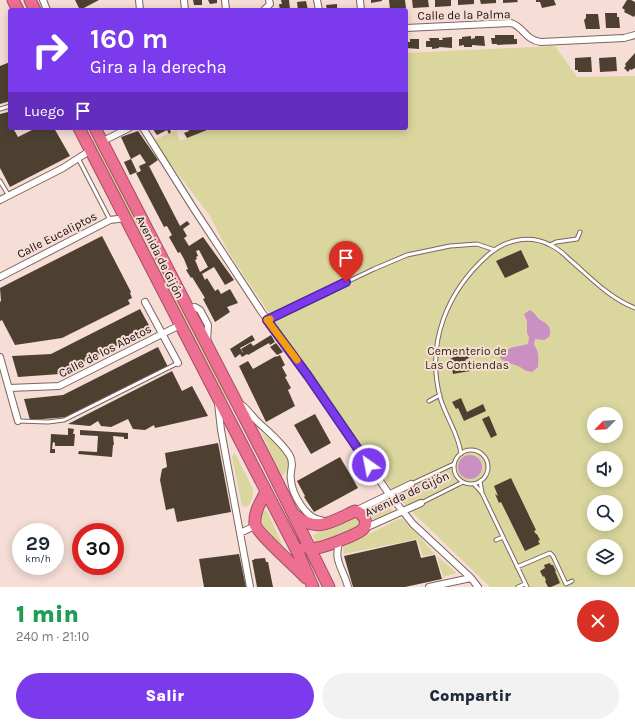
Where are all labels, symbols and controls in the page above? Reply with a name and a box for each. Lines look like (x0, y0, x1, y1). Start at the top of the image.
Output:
street label: Calle de la Palma (417, 7, 511, 23)
text: 160 m (90, 22, 168, 55)
icon: right (24, 24, 76, 76)
text: Gira a la derecha (90, 56, 227, 78)
icon: arrive (72, 100, 94, 122)
text: Luego (24, 102, 64, 120)
street label: Calle Eucaliptos (15, 209, 99, 261)
street label: Avenida de Gijón (133, 213, 187, 301)
pin (329, 241, 363, 282)
icon: arrive (335, 247, 357, 269)
street label: Calle de los Abetos (56, 322, 154, 380)
park label: Cementerio de Las Contiendas (425, 344, 509, 372)
north arrow (587, 407, 623, 443)
map controls (587, 407, 623, 575)
position arrow (348, 444, 390, 486)
button: sound (587, 451, 623, 487)
street label: Avenida de Gijón (363, 468, 451, 520)
button: search (587, 495, 623, 531)
speed limit sign: 30 (72, 523, 124, 575)
text: 29 (26, 532, 50, 555)
button: layers (587, 539, 623, 575)
text: km/h (25, 553, 51, 565)
text: 1 min (16, 600, 79, 628)
button: close (577, 600, 619, 642)
text: 240 m · 21:10 (16, 629, 89, 644)
button: Salir (16, 673, 314, 719)
button: Compartir (322, 673, 619, 719)

